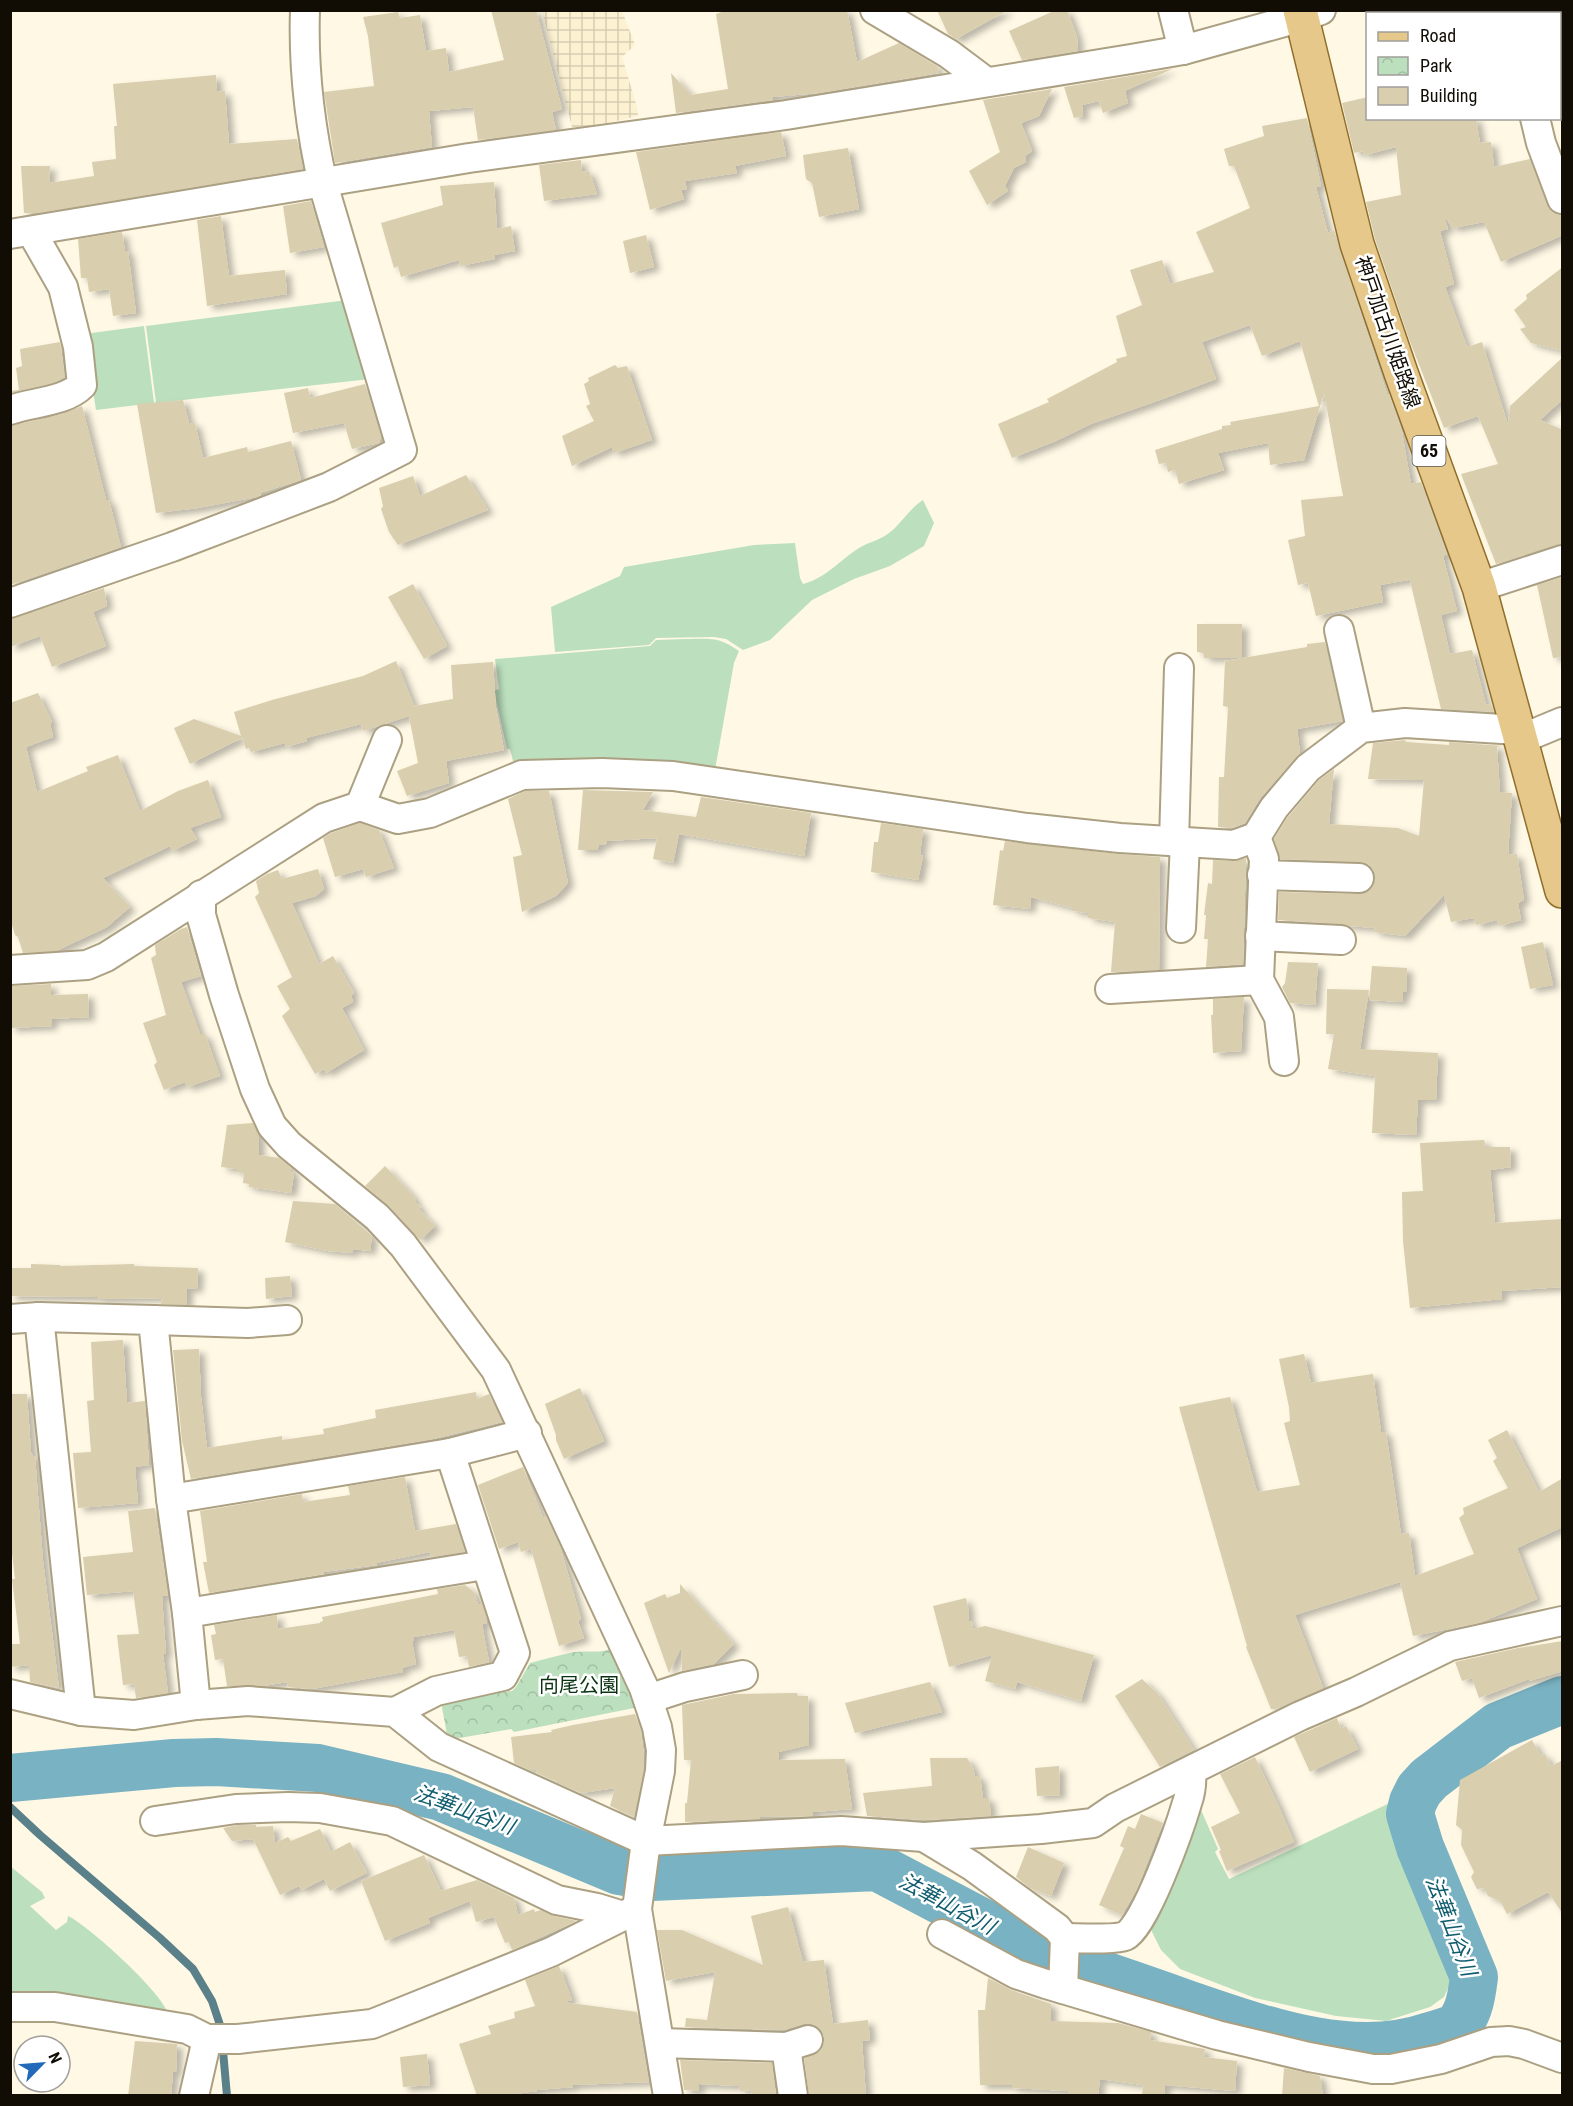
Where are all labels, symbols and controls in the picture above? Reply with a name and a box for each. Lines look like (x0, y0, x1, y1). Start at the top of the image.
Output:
legend (1366, 12, 1561, 120)
text: Road (1420, 25, 1456, 46)
text: Park (1420, 55, 1452, 76)
text: Building (1420, 85, 1477, 106)
street label: 神戸加古川姫路線 (1351, 252, 1425, 412)
road number: 65 (1412, 436, 1446, 466)
park label: 向尾公園 (539, 1673, 619, 1697)
water label: 法華山谷川 (411, 1781, 519, 1840)
water label: 法華山谷川 (895, 1869, 1001, 1940)
water label: 法華山谷川 (1421, 1873, 1482, 1981)
north arrow (12, 2034, 72, 2094)
text: N (44, 2049, 66, 2066)

